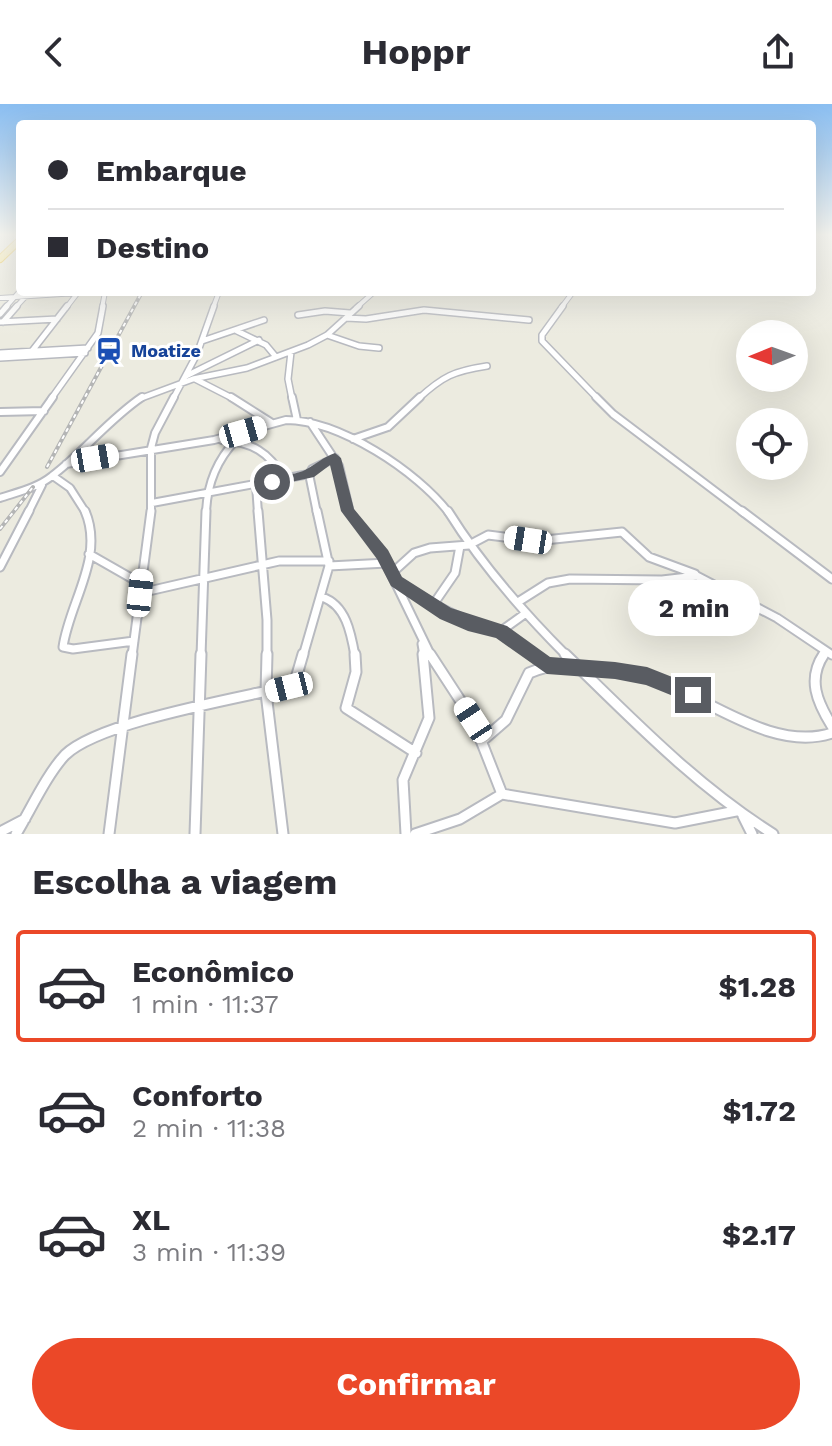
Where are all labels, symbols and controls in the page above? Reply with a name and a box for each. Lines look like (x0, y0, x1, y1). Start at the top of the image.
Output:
icon: back (32, 30, 76, 74)
icon: share (756, 30, 800, 74)
text: Hoppr (362, 31, 470, 73)
text: Embarque (96, 153, 247, 188)
text: Destino (96, 230, 209, 265)
north arrow (736, 320, 808, 392)
map controls (736, 320, 808, 480)
station icon: Moatize (94, 336, 124, 366)
place label: Moatize (131, 340, 201, 361)
button: locate (736, 408, 808, 480)
car (217, 414, 269, 450)
car (69, 442, 121, 474)
route start (254, 464, 290, 500)
car (502, 524, 554, 556)
car (126, 568, 154, 618)
callout: 2 min (627, 579, 759, 635)
text: 2 min (658, 593, 730, 623)
car (263, 670, 315, 704)
route end (675, 677, 711, 713)
car (450, 693, 496, 747)
text: Escolha a viagem (32, 861, 337, 903)
icon: car (36, 950, 108, 1022)
text: Econômico (132, 954, 294, 989)
text: $1.28 (718, 969, 796, 1004)
text: 1 min · 11:37 (132, 989, 279, 1019)
icon: car (36, 1074, 108, 1146)
text: Conforto (132, 1078, 263, 1113)
text: $1.72 (722, 1093, 796, 1128)
text: 2 min · 11:38 (132, 1113, 286, 1143)
icon: car (36, 1198, 108, 1270)
text: XL (132, 1202, 170, 1237)
text: $2.17 (722, 1217, 796, 1252)
text: 3 min · 11:39 (132, 1237, 286, 1267)
button: Confirmar (32, 1338, 800, 1430)

